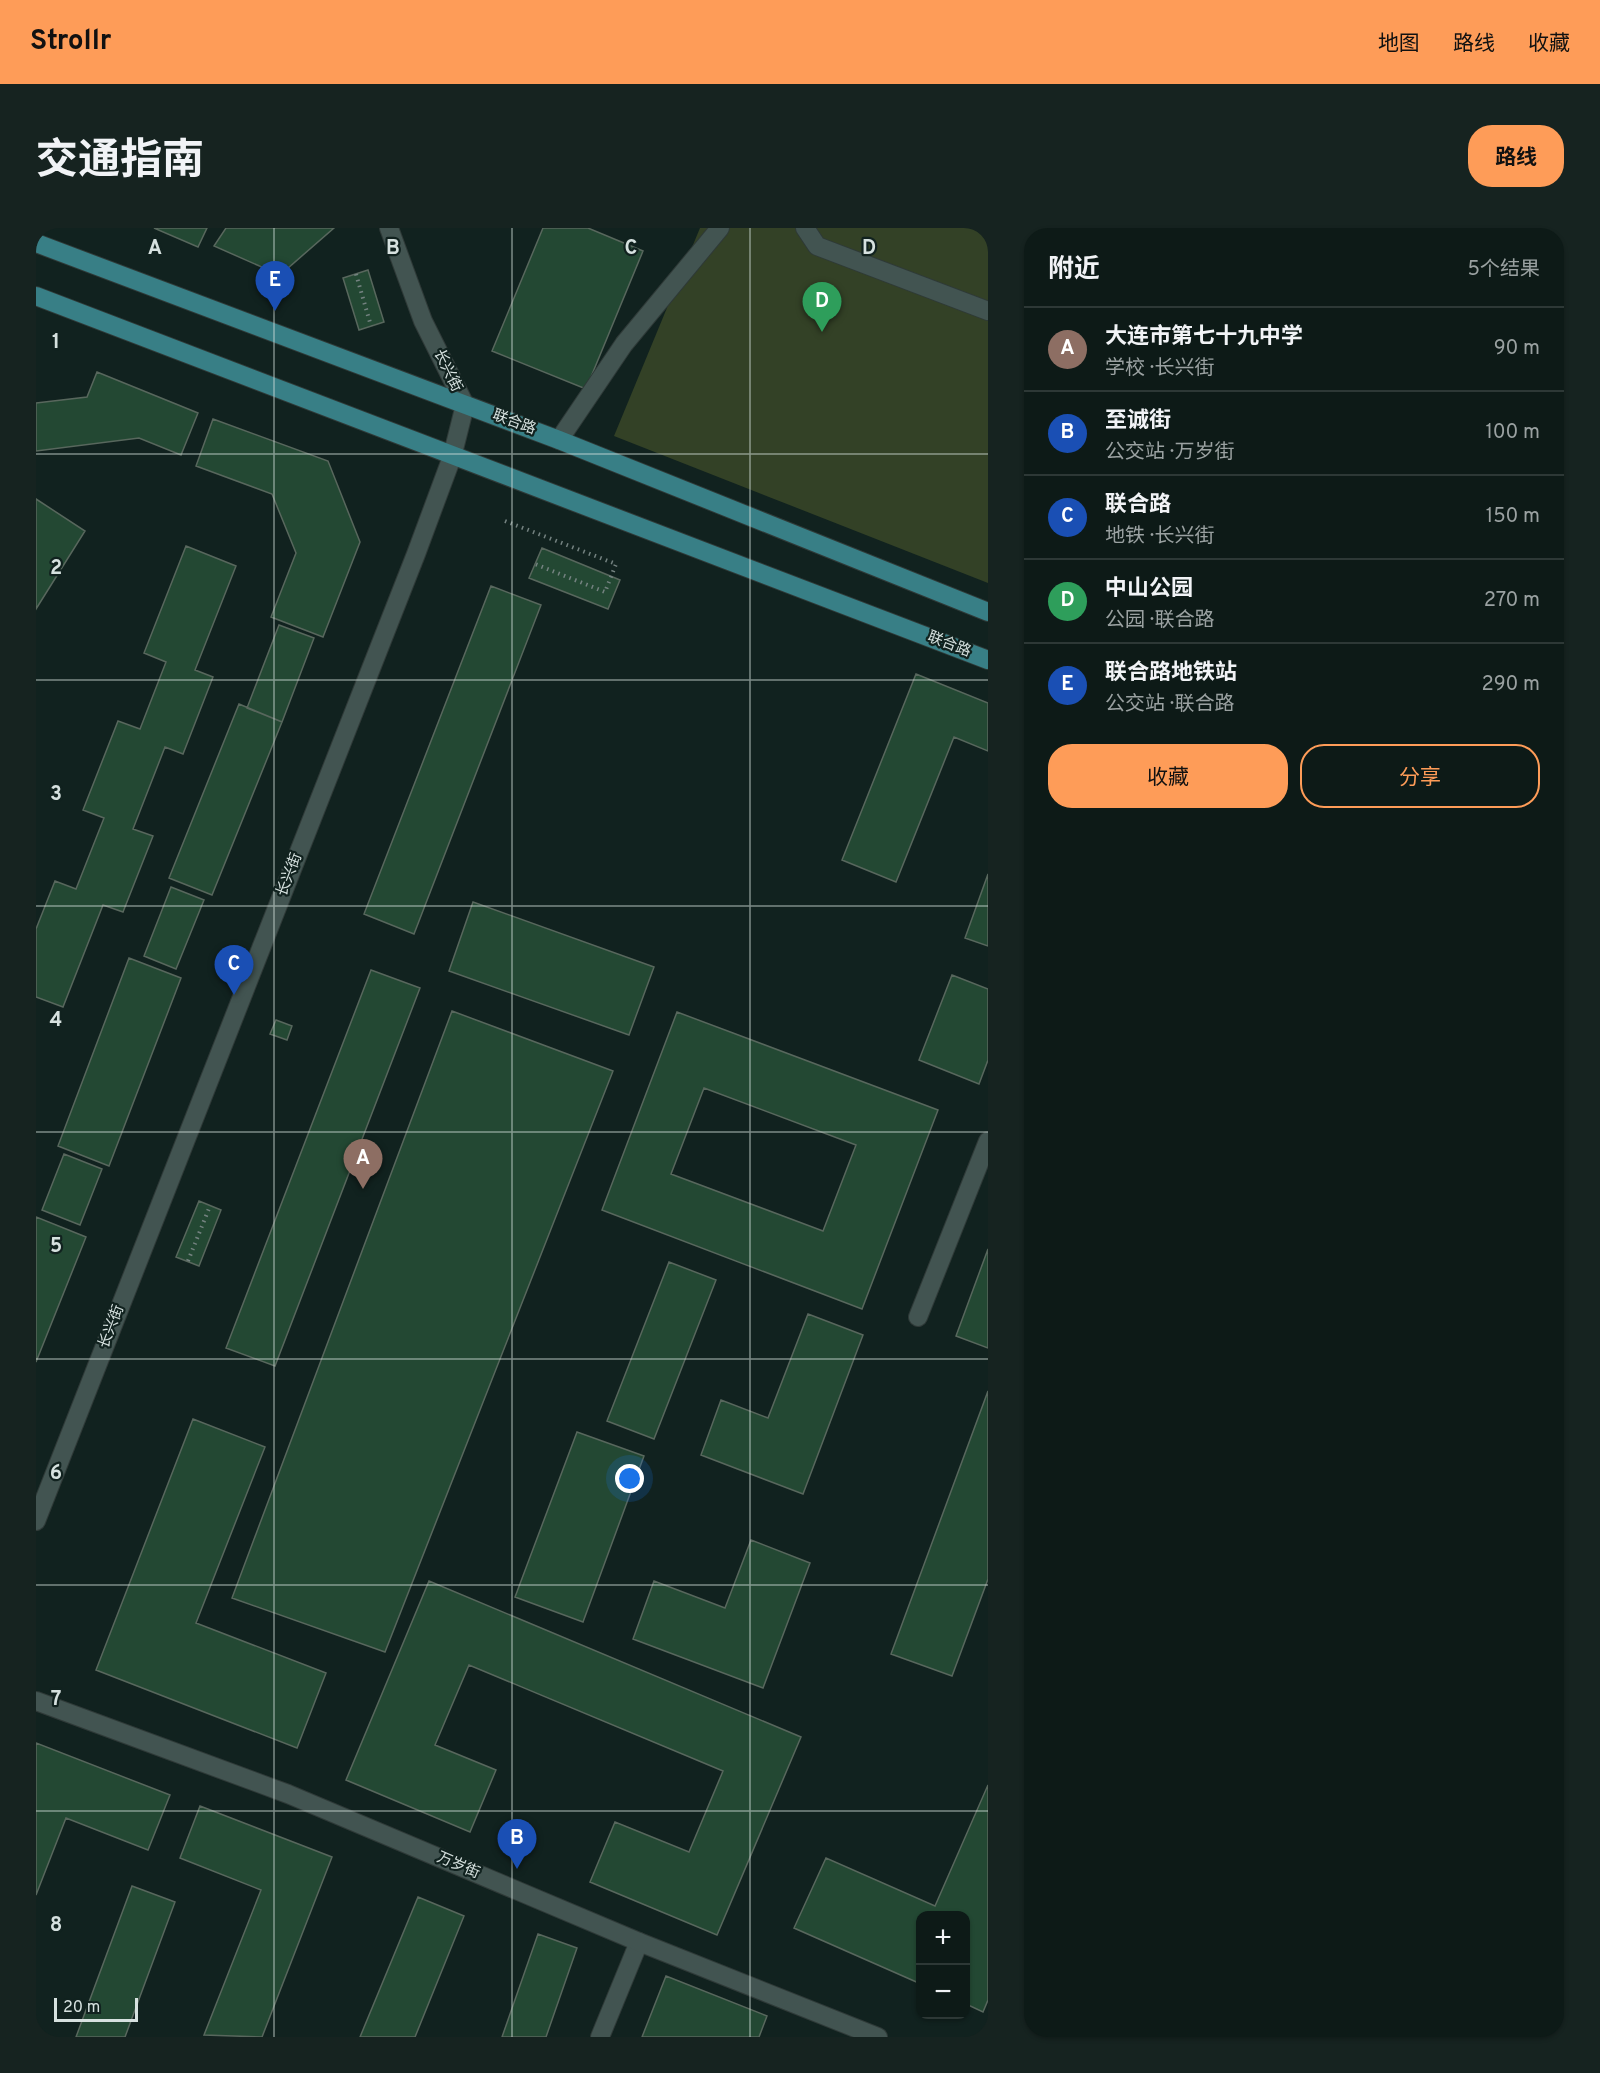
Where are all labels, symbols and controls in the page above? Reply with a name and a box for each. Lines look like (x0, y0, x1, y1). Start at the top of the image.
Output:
text: Strollr (30, 24, 112, 60)
text: 地图 (1378, 31, 1420, 58)
text: 路线 (1453, 31, 1495, 58)
text: 收藏 (1528, 31, 1570, 58)
button: 路线 (1468, 125, 1564, 187)
text: 交通指南 (36, 136, 204, 189)
text: A (148, 236, 162, 262)
text: B (386, 236, 400, 262)
text: C (625, 236, 637, 262)
text: D (862, 236, 876, 262)
text: 附近 (1048, 254, 1100, 287)
text: 5个结果 (1468, 257, 1540, 283)
pin: E (256, 262, 294, 311)
pin: D (802, 282, 842, 332)
text: 大连市第七十九中学 (1105, 324, 1303, 351)
text: 1 (52, 330, 60, 356)
text: A (1060, 336, 1075, 362)
text: 90 m (1494, 336, 1540, 362)
street label: 长兴街 (429, 347, 465, 395)
text: 学校 · 长兴街 (1105, 356, 1214, 382)
street label: 联合路 (490, 406, 538, 440)
text: 至诚街 (1105, 408, 1171, 435)
text: B (1061, 420, 1074, 446)
text: 100 m (1485, 420, 1540, 446)
text: 公交站 · 万岁街 (1105, 440, 1234, 466)
text: 联合路 (1105, 492, 1171, 519)
text: C (1061, 504, 1074, 530)
text: 150 m (1486, 504, 1540, 530)
text: 地铁 · 长兴街 (1105, 524, 1214, 550)
text: 2 (50, 556, 62, 582)
text: 中山公园 (1105, 576, 1193, 603)
text: D (1060, 588, 1075, 614)
text: 270 m (1484, 588, 1540, 614)
text: 公园 · 联合路 (1105, 608, 1214, 634)
street label: 联合路 (925, 628, 973, 662)
text: 联合路地铁站 (1105, 660, 1237, 687)
text: E (1061, 672, 1074, 698)
text: 290 m (1482, 672, 1540, 698)
text: 公交站 · 联合路 (1105, 692, 1234, 718)
button: 收藏 (1048, 744, 1288, 808)
button: 分享 (1300, 744, 1540, 808)
text: 3 (50, 782, 62, 808)
street label: 长兴街 (273, 851, 307, 899)
pin: C (214, 946, 254, 995)
text: 4 (50, 1008, 62, 1034)
pin: A (344, 1140, 382, 1189)
text: 5 (50, 1234, 62, 1260)
street label: 长兴街 (95, 1303, 129, 1351)
text: 6 (50, 1461, 62, 1487)
your location (615, 1464, 644, 1493)
text: 7 (51, 1687, 61, 1713)
pin: B (498, 1820, 536, 1869)
street label: 万岁街 (434, 1848, 482, 1884)
map controls (916, 1911, 970, 2019)
button: + (916, 1911, 970, 1965)
text: 8 (50, 1913, 62, 1939)
button: − (916, 1965, 970, 2019)
scale bar (54, 1995, 138, 2022)
text: 20 m (63, 1998, 100, 2018)

